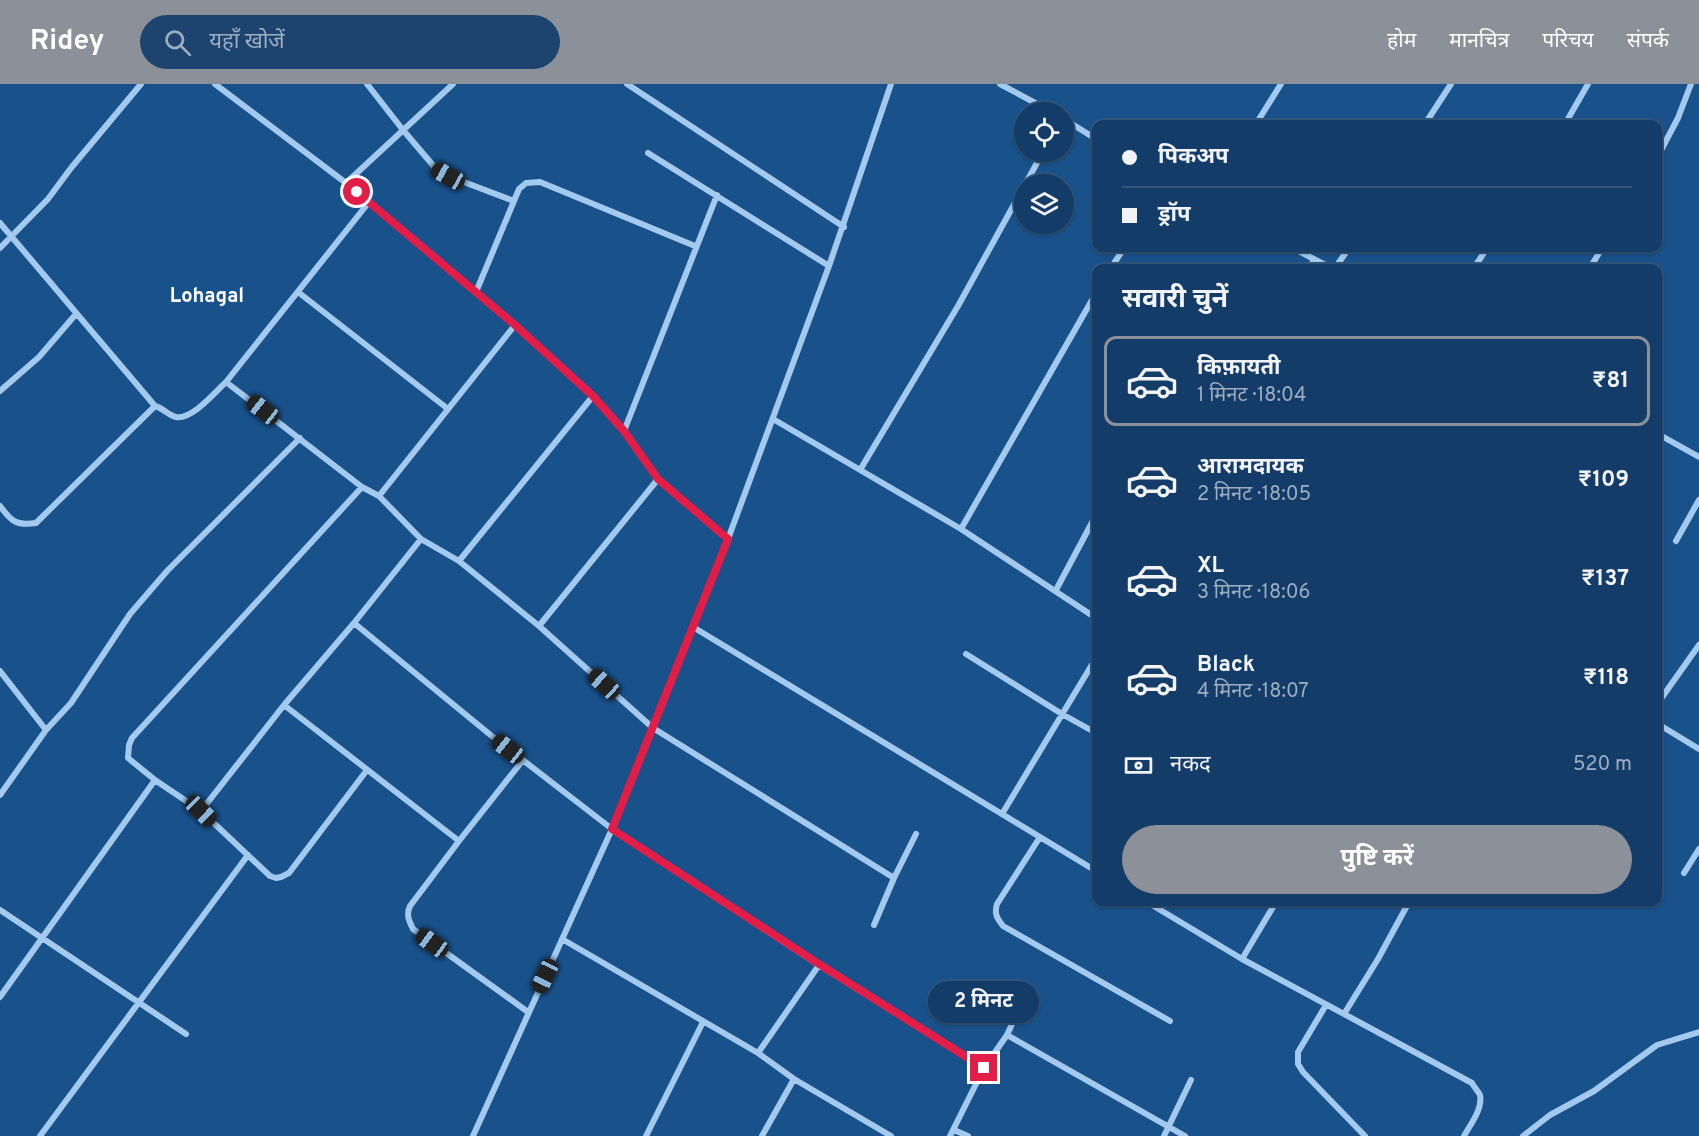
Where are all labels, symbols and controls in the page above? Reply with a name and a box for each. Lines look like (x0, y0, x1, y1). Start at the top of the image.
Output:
search box (140, 15, 560, 69)
text: Ridey (30, 24, 104, 60)
icon: search (161, 26, 194, 59)
text: होम (1387, 28, 1416, 55)
text: मानचित्र (1449, 28, 1509, 55)
text: परिचय (1542, 28, 1594, 55)
text: संपर्क (1627, 28, 1669, 55)
text: यहाँ खोजें (209, 29, 285, 56)
map controls (1014, 102, 1074, 234)
button: locate (1014, 102, 1074, 162)
text: पिकअप (1158, 144, 1229, 171)
car (428, 159, 468, 193)
button: layers (1014, 174, 1074, 234)
route start (343, 178, 370, 205)
text: ड्रॉप (1158, 202, 1191, 229)
text: सवारी चुनें (1122, 283, 1228, 317)
district label: Lohagal (170, 284, 244, 310)
icon: car (1125, 354, 1179, 408)
text: किफ़ायती (1197, 355, 1281, 382)
text: ₹81 (1592, 368, 1629, 395)
text: 1 मिनट · 18:04 (1197, 383, 1306, 409)
car (243, 392, 283, 428)
icon: car (1125, 453, 1179, 507)
text: आरामदायक (1197, 454, 1304, 481)
text: ₹109 (1578, 467, 1629, 494)
text: 2 मिनट · 18:05 (1197, 482, 1311, 508)
icon: car (1125, 552, 1179, 606)
text: XL (1197, 553, 1224, 580)
text: ₹137 (1581, 566, 1629, 593)
text: 3 मिनट · 18:06 (1197, 580, 1310, 606)
icon: car (1125, 651, 1179, 705)
text: Black (1197, 652, 1255, 679)
car (585, 665, 623, 703)
text: ₹118 (1583, 665, 1629, 692)
text: 4 मिनट · 18:07 (1197, 679, 1309, 705)
car (488, 731, 528, 767)
icon: cash (1122, 749, 1155, 782)
text: नकद (1170, 752, 1211, 779)
text: 520 m (1573, 752, 1632, 778)
car (182, 792, 220, 830)
button: पुष्टि करें (1122, 825, 1632, 894)
car (412, 925, 452, 961)
car (529, 956, 561, 996)
callout: 2 मिनट (928, 981, 1040, 1023)
text: 2 मिनट (954, 989, 1013, 1015)
route end (970, 1054, 997, 1081)

